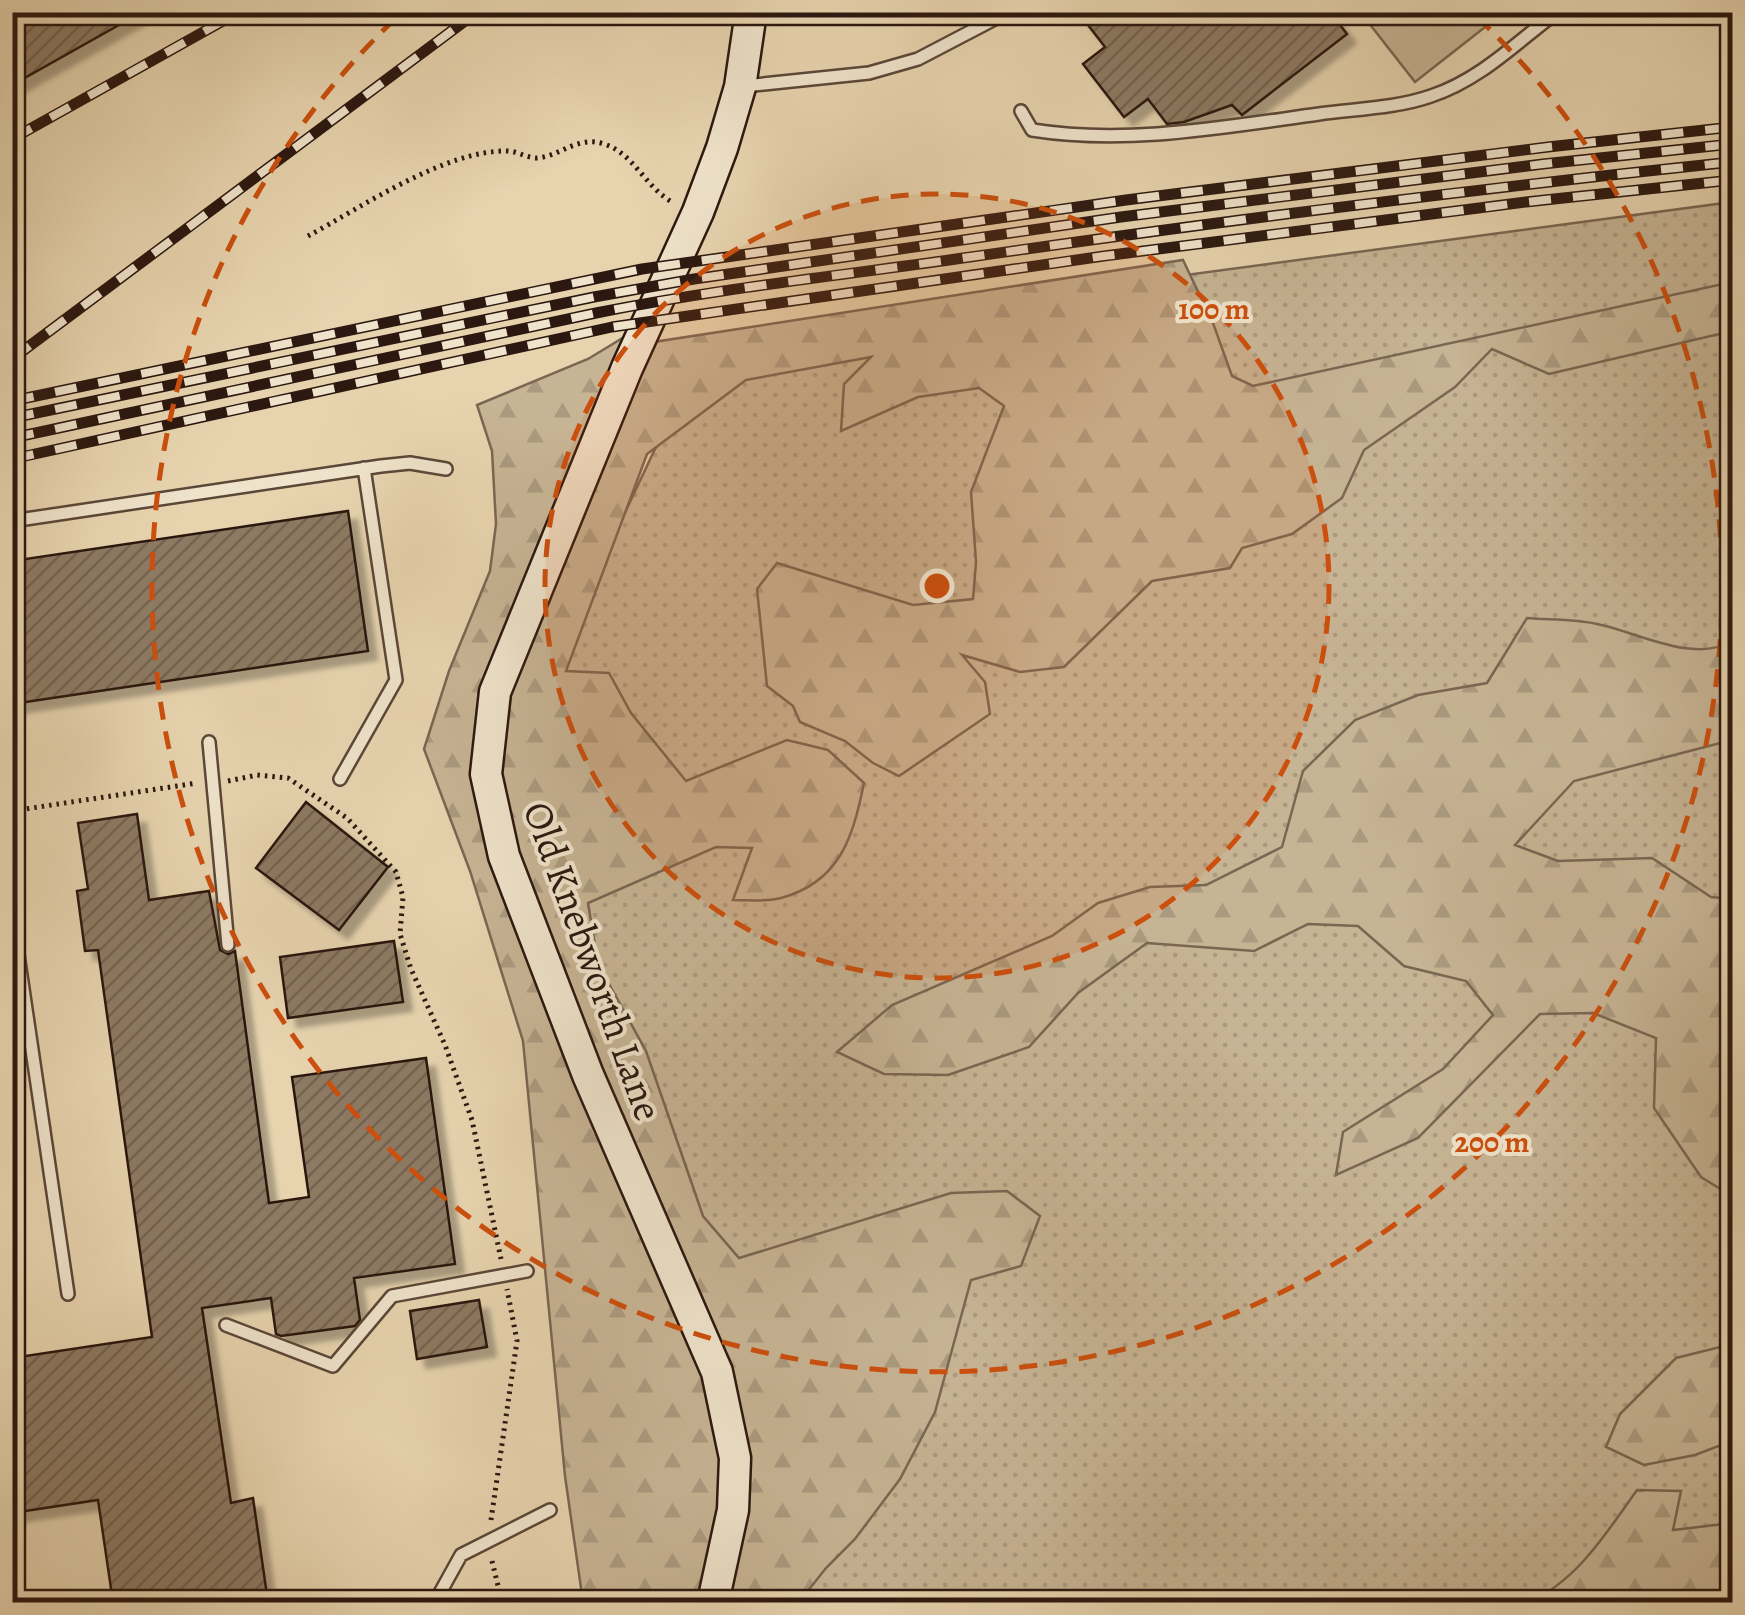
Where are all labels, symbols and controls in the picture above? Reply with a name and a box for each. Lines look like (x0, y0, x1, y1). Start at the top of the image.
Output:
text: 100 m (1178, 289, 1250, 329)
centre of rings (919, 568, 955, 604)
street label: Old Knebworth Lane (510, 794, 676, 1128)
text: 200 m (1454, 1122, 1530, 1162)

